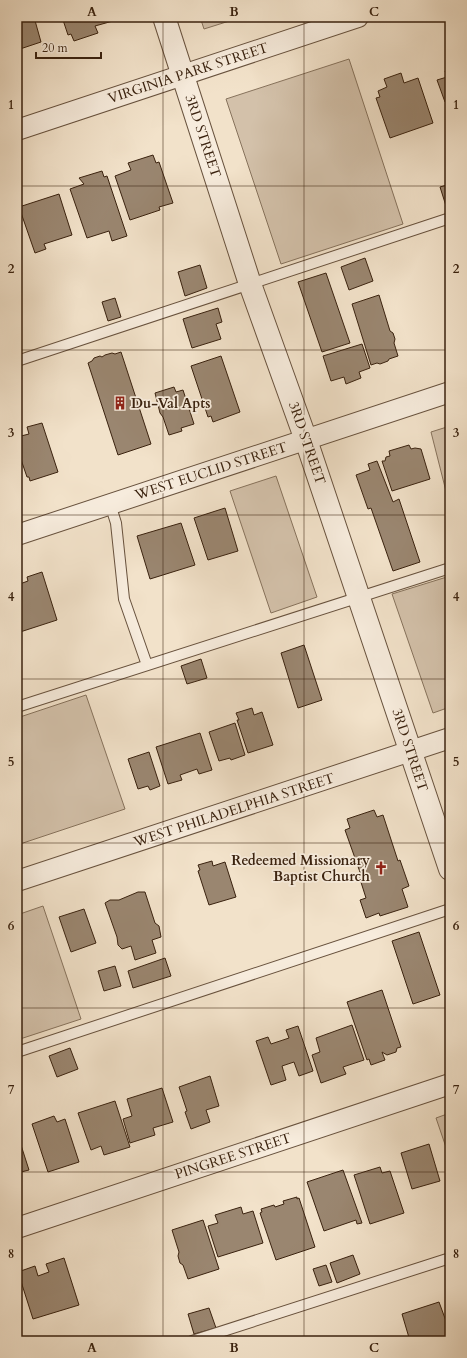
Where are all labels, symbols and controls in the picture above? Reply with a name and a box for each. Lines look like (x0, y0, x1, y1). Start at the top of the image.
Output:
text: A (87, 3, 97, 21)
text: B (229, 3, 239, 21)
text: C (369, 3, 379, 21)
scale bar (36, 34, 101, 60)
street label: VIRGINIA PARK STREET (105, 38, 271, 108)
text: 20 m (42, 40, 69, 56)
street label: 3RD STREET (181, 92, 225, 180)
text: 1 (8, 96, 14, 114)
text: 1 (453, 96, 459, 114)
text: 2 (8, 260, 15, 278)
text: 2 (453, 260, 460, 278)
place label: Du-Val Apts (131, 394, 210, 413)
building icon: Du-Val Apts (112, 395, 128, 411)
street label: 3RD STREET (284, 399, 330, 487)
text: 3 (8, 424, 15, 442)
text: 3 (453, 424, 460, 442)
street label: WEST EUCLID STREET (132, 437, 289, 505)
text: 4 (8, 588, 15, 606)
text: 4 (453, 588, 460, 606)
street label: 3RD STREET (388, 706, 432, 794)
text: 5 (8, 753, 14, 771)
text: 5 (453, 753, 459, 771)
street label: WEST PHILADELPHIA STREET (130, 769, 337, 852)
place label: Redeemed Missionary Baptist Church (231, 851, 370, 886)
church icon: Redeemed Missionary Baptist Church (373, 860, 389, 876)
text: 6 (8, 917, 15, 935)
text: 6 (453, 917, 460, 935)
text: 7 (8, 1081, 15, 1099)
text: 7 (453, 1081, 460, 1099)
street label: PINGREE STREET (172, 1128, 294, 1184)
text: 8 (8, 1245, 14, 1263)
text: 8 (453, 1245, 459, 1263)
text: A (87, 1339, 97, 1357)
text: B (229, 1339, 239, 1357)
text: C (369, 1339, 379, 1357)

